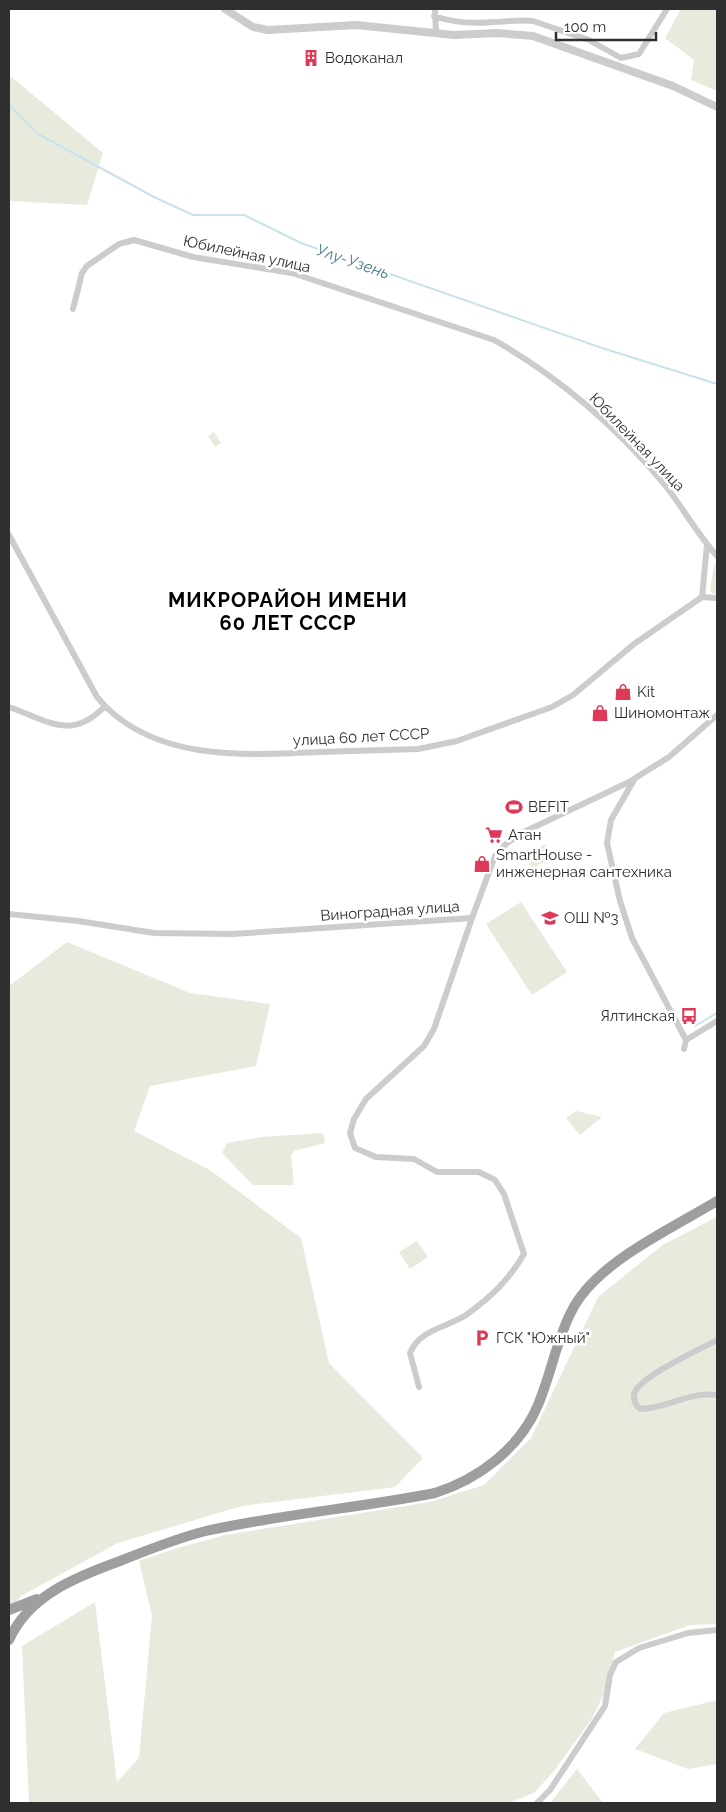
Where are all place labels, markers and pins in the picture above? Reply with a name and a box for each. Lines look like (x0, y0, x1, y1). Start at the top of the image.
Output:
building icon: Водоканал (301, 48, 321, 68)
place label: Водоканал (325, 49, 403, 67)
shop icon: Kit (613, 682, 633, 702)
place label: Kit (637, 683, 655, 701)
shop icon: Шиномонтаж (590, 703, 610, 723)
place label: Шиномонтаж (614, 704, 710, 722)
sports icon: BEFIT (504, 797, 524, 817)
place label: BEFIT (528, 798, 569, 816)
supermarket icon: Атан (484, 825, 504, 845)
place label: Атан (508, 826, 542, 844)
place label: SmartHouse - инженерная сантехника (496, 846, 672, 881)
shop icon: SmartHouse - инженерная сантехника (472, 854, 492, 874)
school or university icon: ОШ №3 (540, 908, 560, 928)
place label: ОШ №3 (564, 909, 618, 927)
bus stop icon: Ялтинская (679, 1006, 699, 1026)
place label: Ялтинская (600, 1007, 675, 1025)
parking icon: ГСК "Южный" (472, 1328, 492, 1348)
place label: ГСК "Южный" (496, 1329, 590, 1347)

